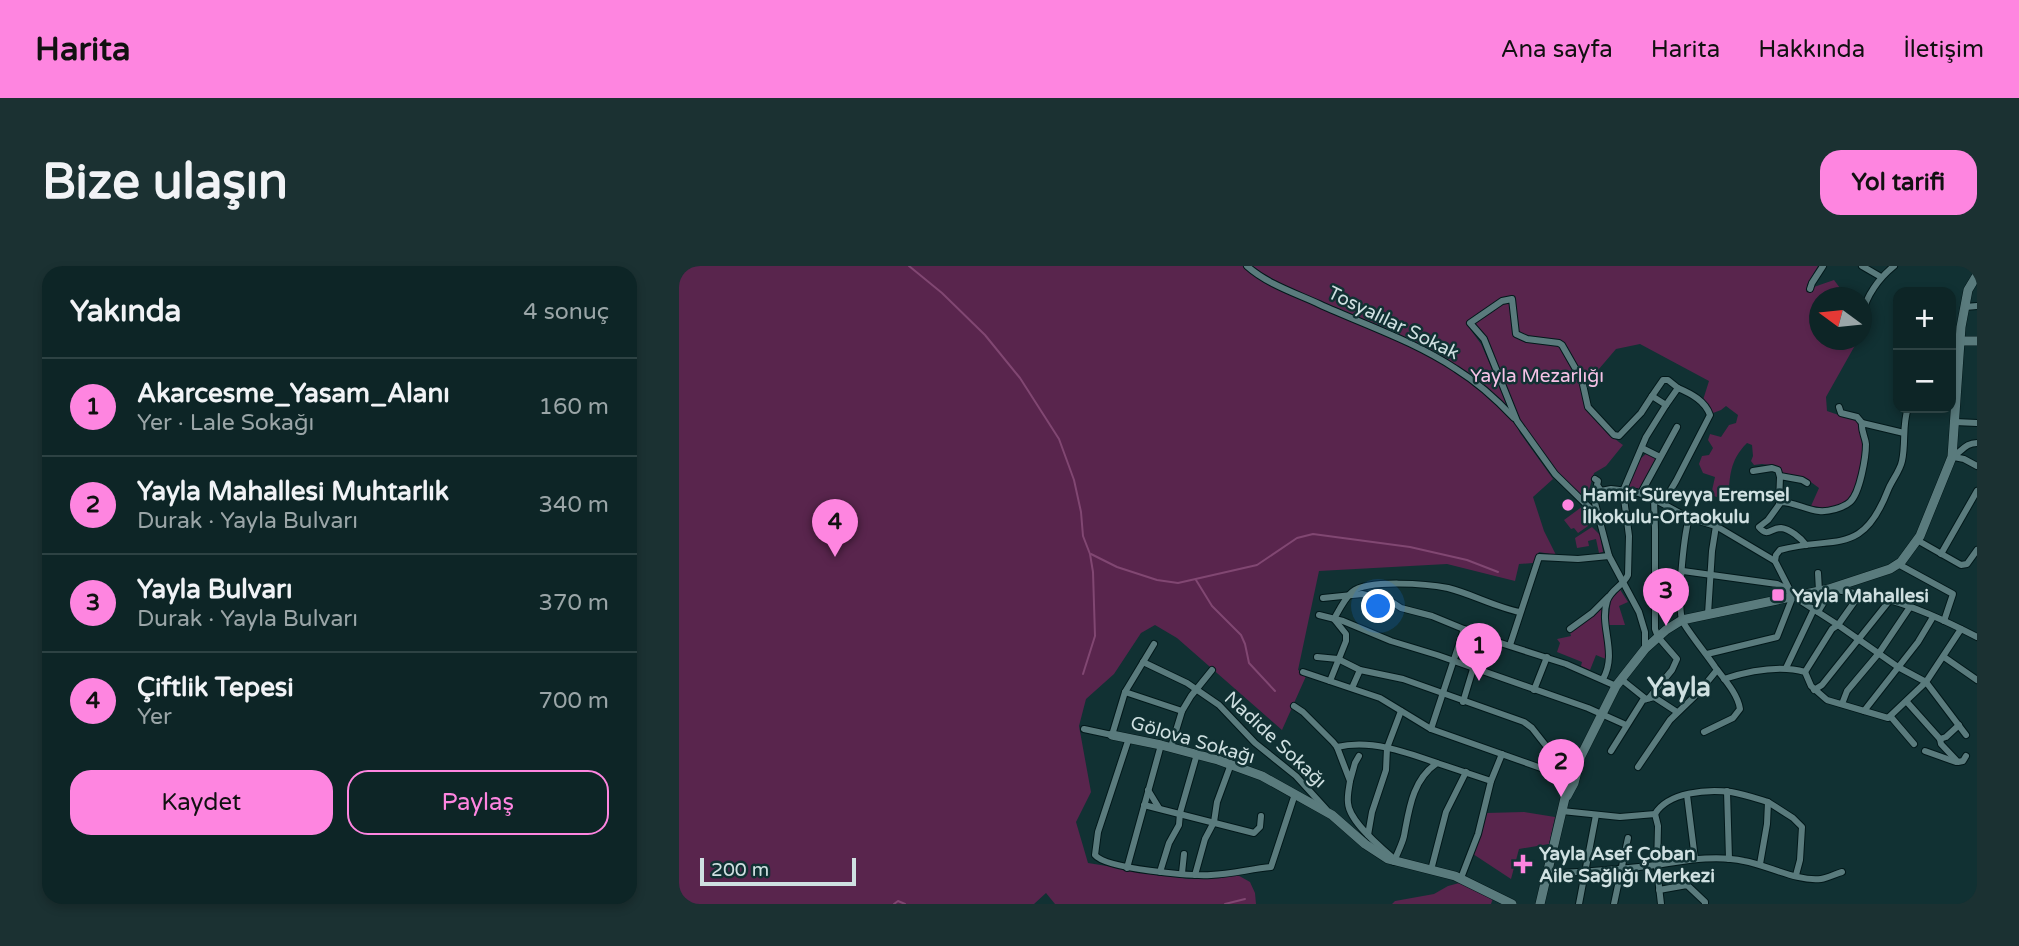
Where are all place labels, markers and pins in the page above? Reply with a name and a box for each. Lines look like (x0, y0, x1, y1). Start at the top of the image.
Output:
place label: Hamit Süreyya Eremsel İlkokulu-Ortaokulu (1582, 484, 1790, 528)
marker: Hamit Süreyya Eremsel İlkokulu-Ortaokulu (1560, 497, 1576, 513)
pin: 4 (812, 499, 858, 557)
pin: 3 (1643, 568, 1689, 626)
place label: Yayla Mahallesi (1792, 585, 1929, 608)
marker: Yayla Mahallesi (1770, 587, 1786, 603)
pin: 1 (1456, 623, 1502, 681)
pin: 2 (1538, 739, 1584, 797)
place label: Yayla Asef Çoban Aile Sağlığı Merkezi (1539, 843, 1715, 888)
marker: Yayla Asef Çoban Aile Sağlığı Merkezi (1513, 854, 1533, 874)

